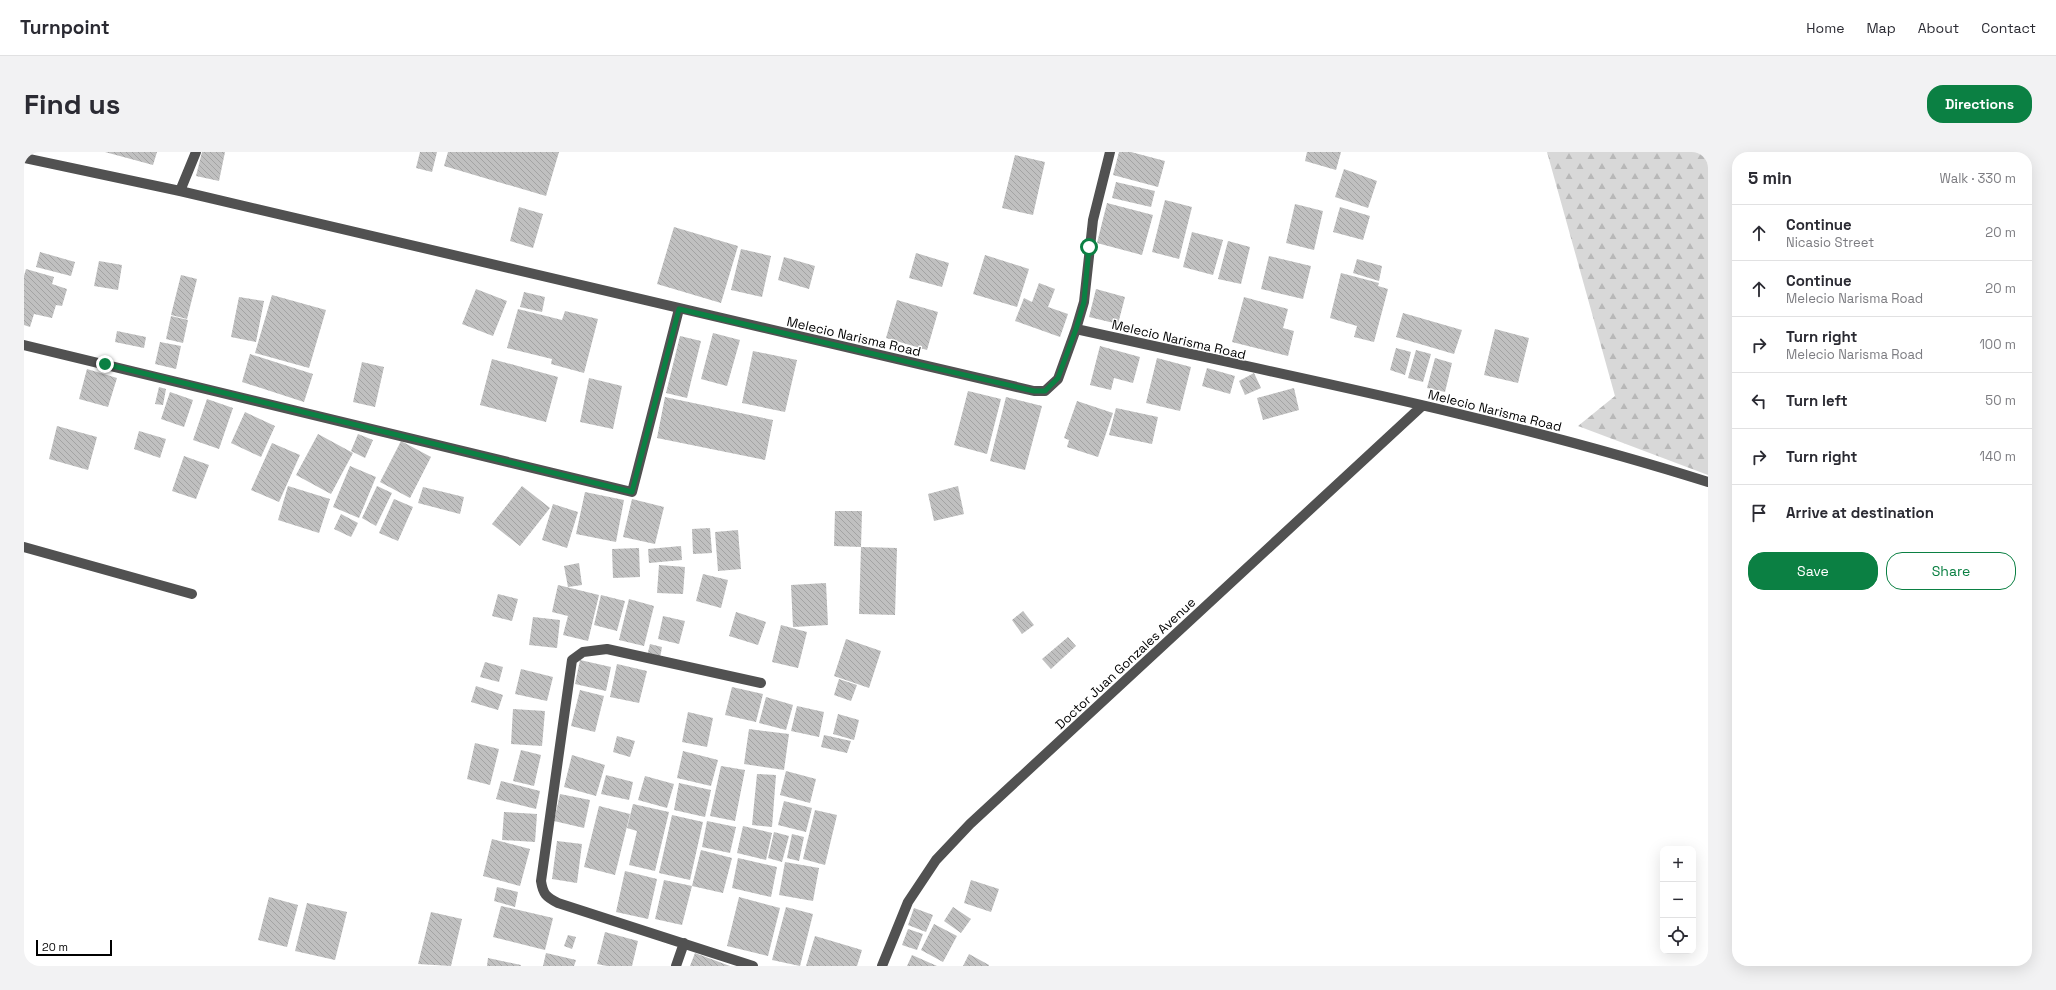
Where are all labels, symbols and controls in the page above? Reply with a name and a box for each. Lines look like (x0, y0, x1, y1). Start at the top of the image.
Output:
text: Turnpoint (20, 15, 110, 40)
text: Home (1806, 19, 1844, 37)
text: Map (1866, 19, 1896, 37)
text: About (1918, 19, 1959, 37)
text: Contact (1981, 19, 2036, 37)
button: Directions (1927, 85, 2032, 123)
text: Find us (24, 86, 121, 122)
text: 5 min (1748, 167, 1792, 189)
text: Walk · 330 m (1939, 170, 2016, 187)
text: Continue (1786, 215, 1852, 234)
icon: ahead (1748, 222, 1770, 244)
text: 20 m (1985, 224, 2016, 241)
text: Nicasio Street (1786, 234, 1874, 251)
route start (1080, 238, 1098, 256)
text: Continue (1786, 271, 1852, 290)
icon: ahead (1748, 278, 1770, 300)
text: 20 m (1985, 280, 2016, 297)
text: Melecio Narisma Road (1786, 290, 1923, 307)
street label: Melecio Narisma Road (785, 313, 923, 360)
street label: Melecio Narisma Road (1110, 316, 1248, 363)
text: Turn right (1786, 327, 1857, 346)
icon: right (1748, 334, 1770, 356)
text: 100 m (1979, 336, 2016, 353)
text: Melecio Narisma Road (1786, 346, 1923, 363)
route end (96, 355, 114, 373)
street label: Melecio Narisma Road (1426, 386, 1563, 435)
icon: left (1748, 390, 1770, 412)
text: Turn left (1786, 391, 1848, 410)
text: 50 m (1985, 392, 2016, 409)
icon: right (1748, 446, 1770, 468)
text: Turn right (1786, 447, 1857, 466)
text: 140 m (1980, 448, 2016, 465)
icon: arrive (1748, 502, 1770, 524)
text: Arrive at destination (1786, 503, 1934, 522)
button: Save (1748, 552, 1878, 590)
button: Share (1886, 552, 2016, 590)
street label: Doctor Juan Gonzales Avenue (1052, 594, 1199, 733)
map controls (1660, 846, 1696, 954)
button: + (1660, 846, 1696, 882)
button: − (1660, 882, 1696, 918)
button: locate (1660, 918, 1696, 954)
scale bar (36, 938, 112, 957)
text: 20 m (42, 940, 68, 954)

